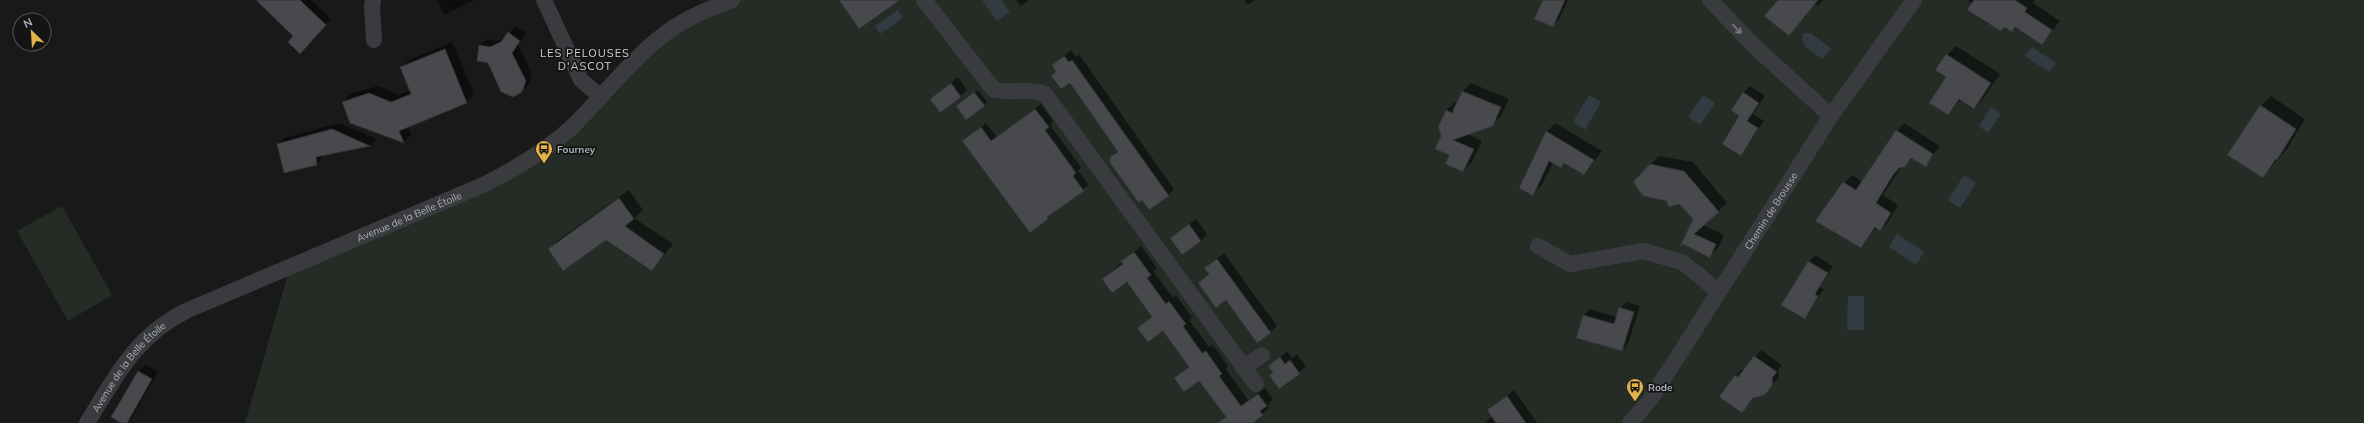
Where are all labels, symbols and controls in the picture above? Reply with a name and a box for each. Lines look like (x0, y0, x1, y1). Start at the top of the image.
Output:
north arrow (12, 12, 52, 52)
text: N (21, 15, 34, 31)
one-way arrow (1732, 23, 1741, 33)
district label: LES PELOUSES D'ASCOT (540, 46, 630, 73)
bus stop icon: Fourney (534, 139, 554, 164)
place label: Fourney (557, 143, 596, 156)
street label: Chemin de Brousse (1741, 170, 1800, 252)
street label: Avenue de la Belle Étoile (354, 188, 463, 244)
street label: Avenue de la Belle Étoile (89, 319, 168, 415)
bus stop icon: Rode (1625, 377, 1645, 402)
place label: Rode (1648, 381, 1673, 394)

